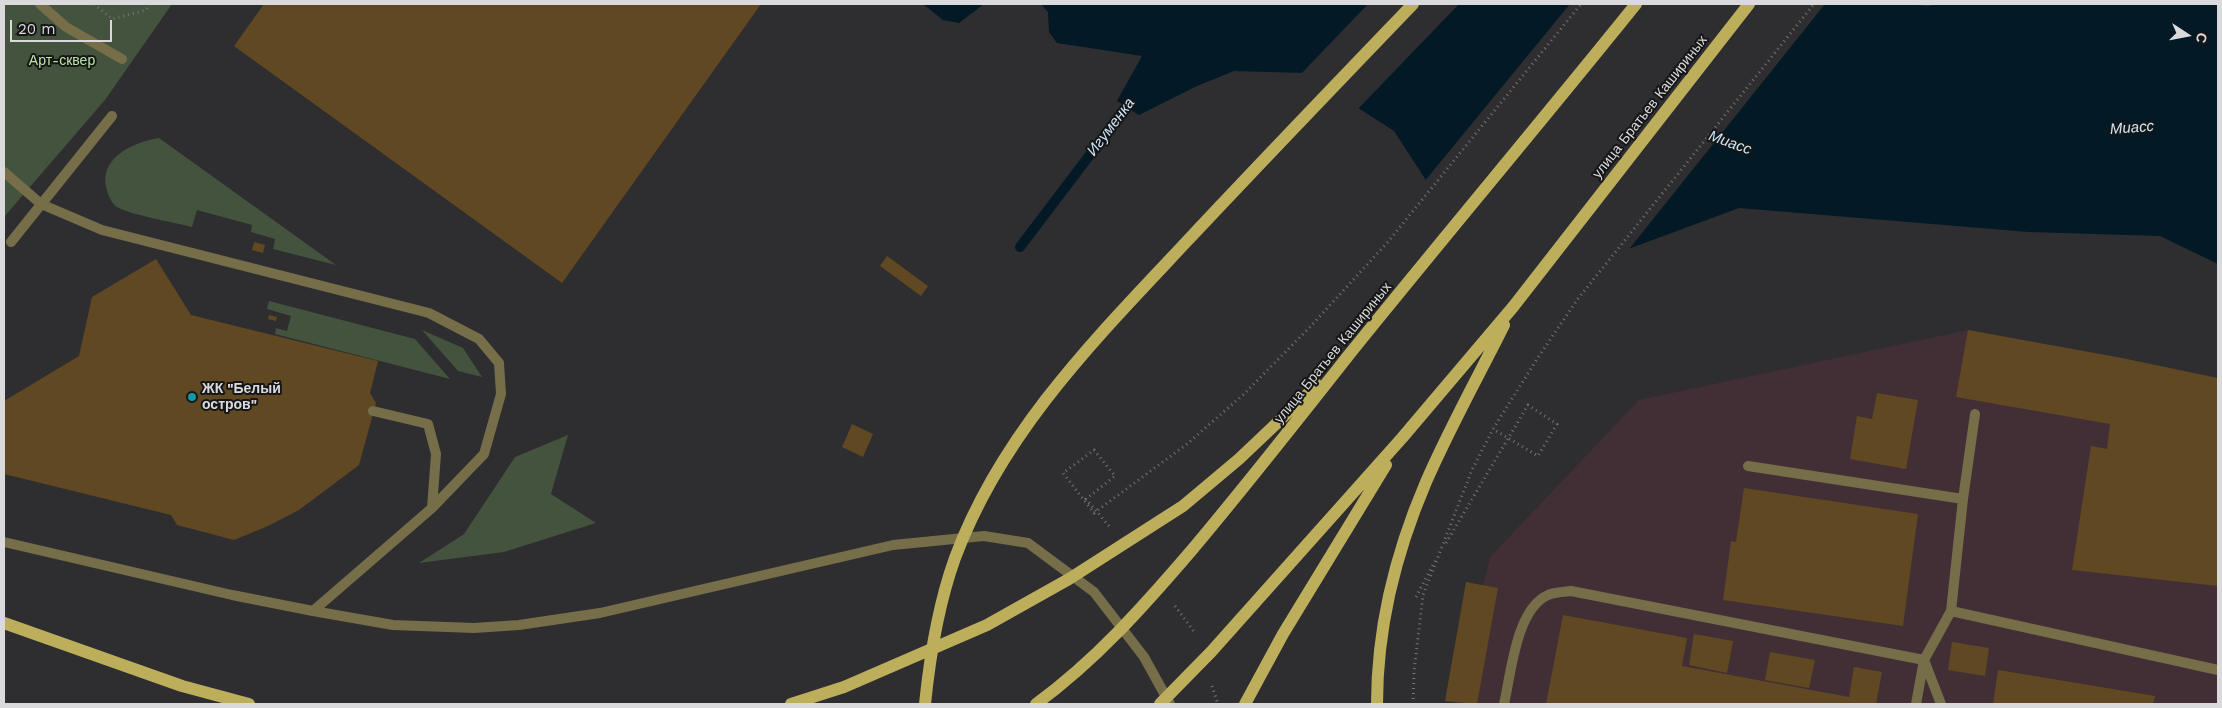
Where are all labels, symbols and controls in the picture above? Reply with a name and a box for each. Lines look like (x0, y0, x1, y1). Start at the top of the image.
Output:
scale bar (12, 10, 115, 42)
north arrow (2162, 10, 2212, 60)
text: 20 m (18, 20, 56, 38)
text: С (2193, 31, 2211, 44)
street label: улица Братьев Кашириных (1589, 32, 1711, 182)
park label: Арт-сквер (29, 53, 95, 69)
water label: Игуменка (1083, 94, 1139, 160)
water label: Миасс (2109, 117, 2155, 139)
water label: Миасс (1706, 127, 1754, 159)
street label: улица Братьев Кашириных (1271, 279, 1395, 427)
place label: ЖК "Белый остров" (202, 381, 281, 414)
marker: ЖК "Белый остров" (186, 391, 198, 403)

